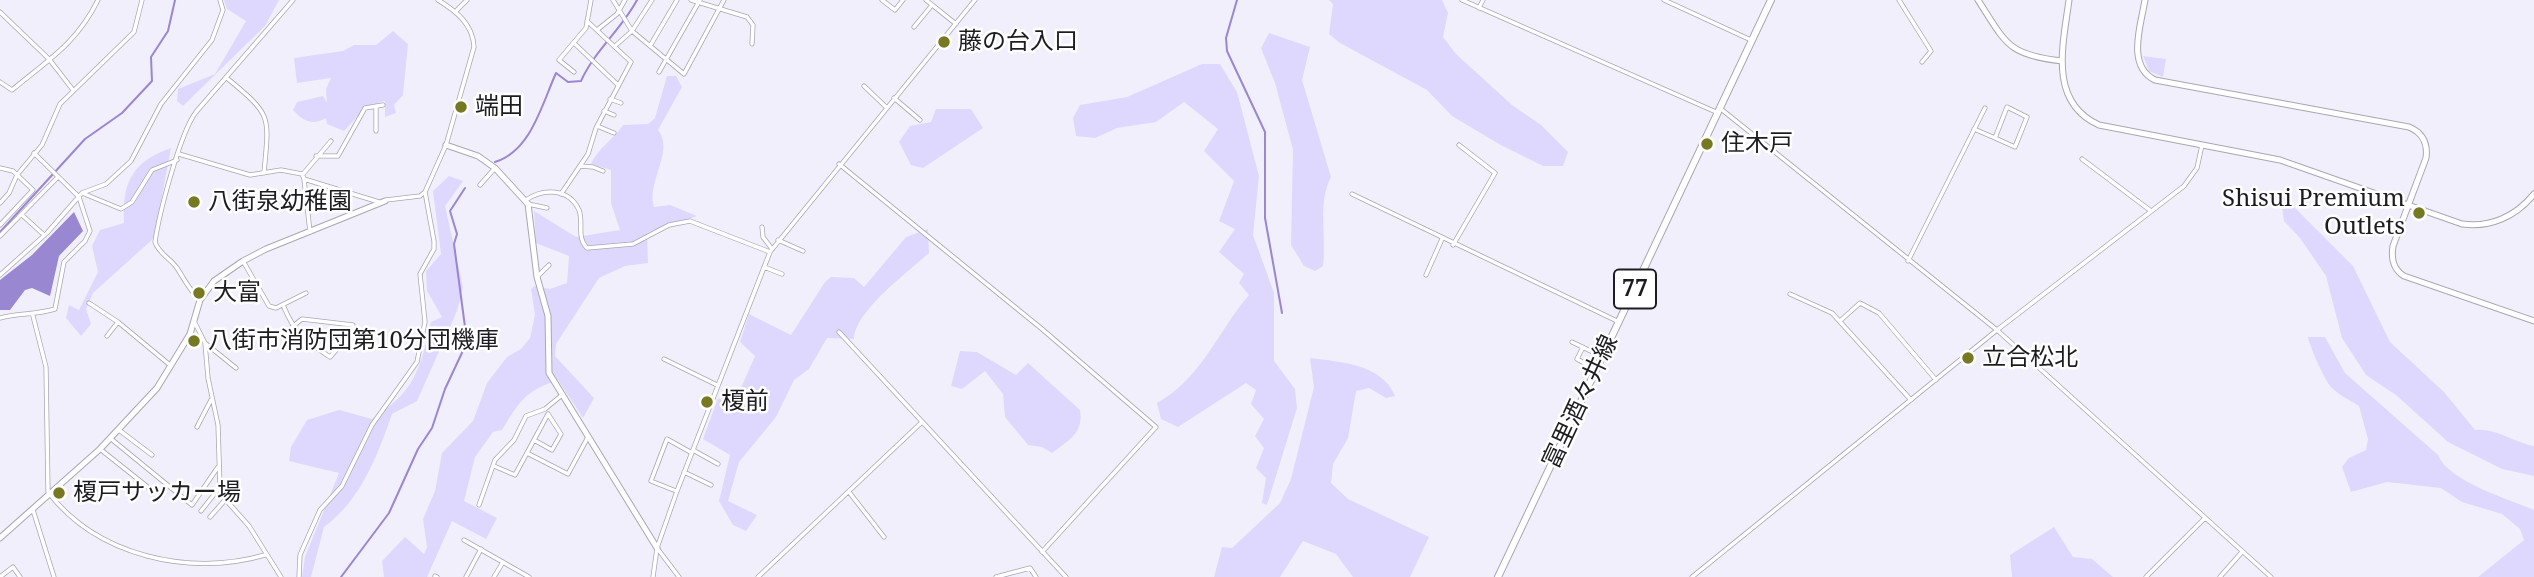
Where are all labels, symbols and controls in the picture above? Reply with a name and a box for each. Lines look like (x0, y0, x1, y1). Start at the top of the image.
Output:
place label: 藤の台入口 (958, 28, 1078, 56)
marker: 藤の台入口 (936, 34, 952, 50)
place label: 端田 (475, 93, 523, 121)
marker: 端田 (453, 99, 469, 115)
place label: 住木戸 (1721, 130, 1793, 158)
marker: 住木戸 (1699, 136, 1715, 152)
place label: Shisui Premium Outlets (2222, 185, 2405, 241)
place label: 八街泉幼稚園 (208, 188, 352, 216)
marker: 八街泉幼稚園 (186, 194, 202, 210)
marker: Shisui Premium Outlets (2411, 205, 2427, 221)
road number: 77 (1614, 270, 1656, 308)
place label: 大富 (213, 279, 261, 307)
marker: 大富 (191, 285, 207, 301)
place label: 八街市消防団第10分団機庫 (208, 327, 499, 355)
street label: 富里酒々井線 (1538, 331, 1624, 473)
marker: 八街市消防団第10分団機庫 (186, 333, 202, 349)
place label: 立合松北 (1982, 344, 2078, 372)
marker: 立合松北 (1960, 350, 1976, 366)
place label: 榎前 (721, 388, 769, 416)
marker: 榎前 (699, 394, 715, 410)
place label: 榎戸サッカー場 (73, 479, 241, 507)
marker: 榎戸サッカー場 (51, 485, 67, 501)

